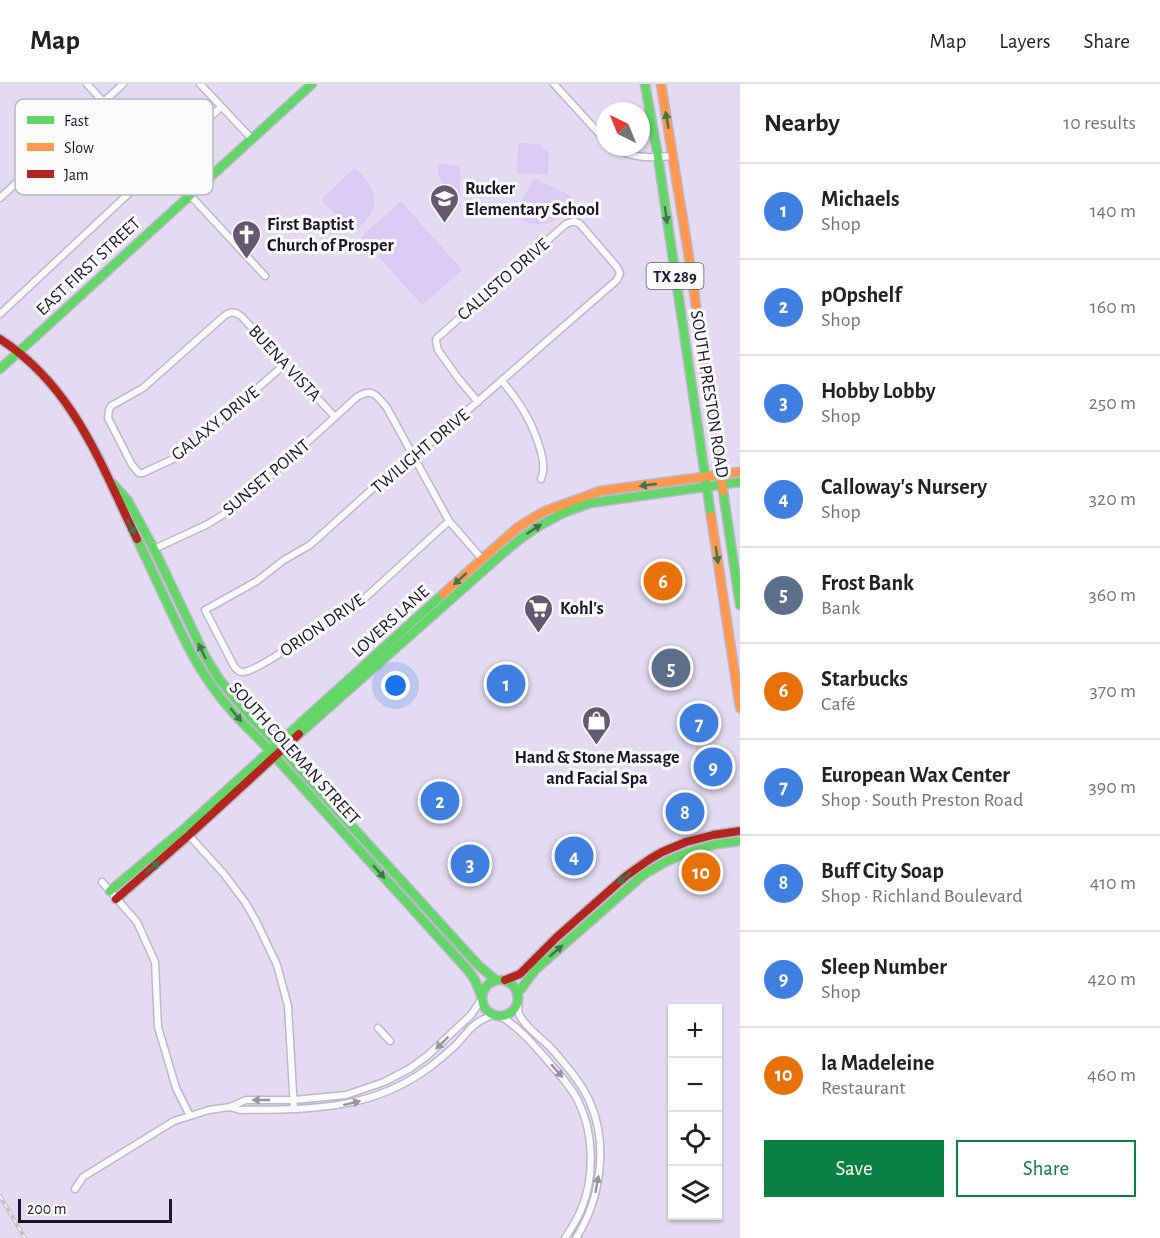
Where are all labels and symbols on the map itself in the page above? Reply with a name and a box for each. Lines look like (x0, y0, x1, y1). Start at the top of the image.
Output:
legend (15, 99, 213, 195)
north arrow (596, 102, 650, 156)
one-way arrow (663, 110, 672, 129)
text: Fast (64, 113, 89, 129)
text: Slow (64, 140, 94, 156)
text: Jam (64, 167, 89, 183)
place label: Rucker Elementary School (465, 180, 600, 219)
school or university icon: Rucker Elementary School (428, 182, 460, 224)
one-way arrow (662, 206, 671, 225)
street label: EAST FIRST STREET (33, 214, 144, 319)
place label: First Baptist Church of Prosper (267, 216, 395, 255)
church icon: First Baptist Church of Prosper (230, 218, 262, 260)
street label: CALLISTO DRIVE (454, 235, 553, 324)
road number: TX 289 (646, 263, 704, 289)
street label: SOUTH PRESTON ROAD (687, 309, 731, 479)
street label: BUENA VISTA (245, 322, 324, 406)
street label: GALAXY DRIVE (168, 383, 263, 464)
street label: TWILIGHT DRIVE (368, 406, 473, 498)
street label: SUNSET POINT (220, 436, 314, 519)
one-way arrow (639, 480, 658, 489)
one-way arrow (126, 518, 136, 536)
one-way arrow (526, 524, 542, 535)
one-way arrow (713, 546, 722, 565)
pin: 6 (644, 558, 682, 604)
one-way arrow (453, 572, 468, 585)
street label: LOVERS LANE (349, 582, 433, 661)
street label: ORION DRIVE (277, 591, 368, 661)
supermarket icon: Kohl's (523, 592, 555, 634)
place label: Kohl's (560, 600, 604, 618)
one-way arrow (198, 642, 207, 659)
pin: 5 (652, 646, 690, 690)
pin: 1 (486, 662, 526, 706)
your location (381, 671, 410, 700)
street label: SOUTH COLEMAN STREET (226, 679, 363, 829)
pin: 7 (680, 700, 718, 746)
shop icon: Hand & Stone Massage and Facial Spa (581, 704, 613, 746)
one-way arrow (229, 707, 242, 722)
pin: 9 (694, 744, 732, 790)
place label: Hand & Stone Massage and Facial Spa (514, 749, 680, 788)
pin: 2 (420, 778, 460, 824)
pin: 8 (666, 790, 704, 834)
pin: 4 (554, 834, 594, 878)
pin: 3 (450, 842, 490, 886)
pin: 10 (682, 850, 720, 894)
one-way arrow (145, 861, 160, 874)
one-way arrow (372, 864, 385, 879)
one-way arrow (616, 871, 632, 884)
one-way arrow (548, 945, 563, 958)
one-way arrow (435, 1035, 449, 1049)
one-way arrow (550, 1063, 563, 1079)
one-way arrow (252, 1095, 271, 1105)
one-way arrow (343, 1097, 361, 1107)
one-way arrow (593, 1174, 602, 1193)
scale bar (18, 1196, 172, 1224)

